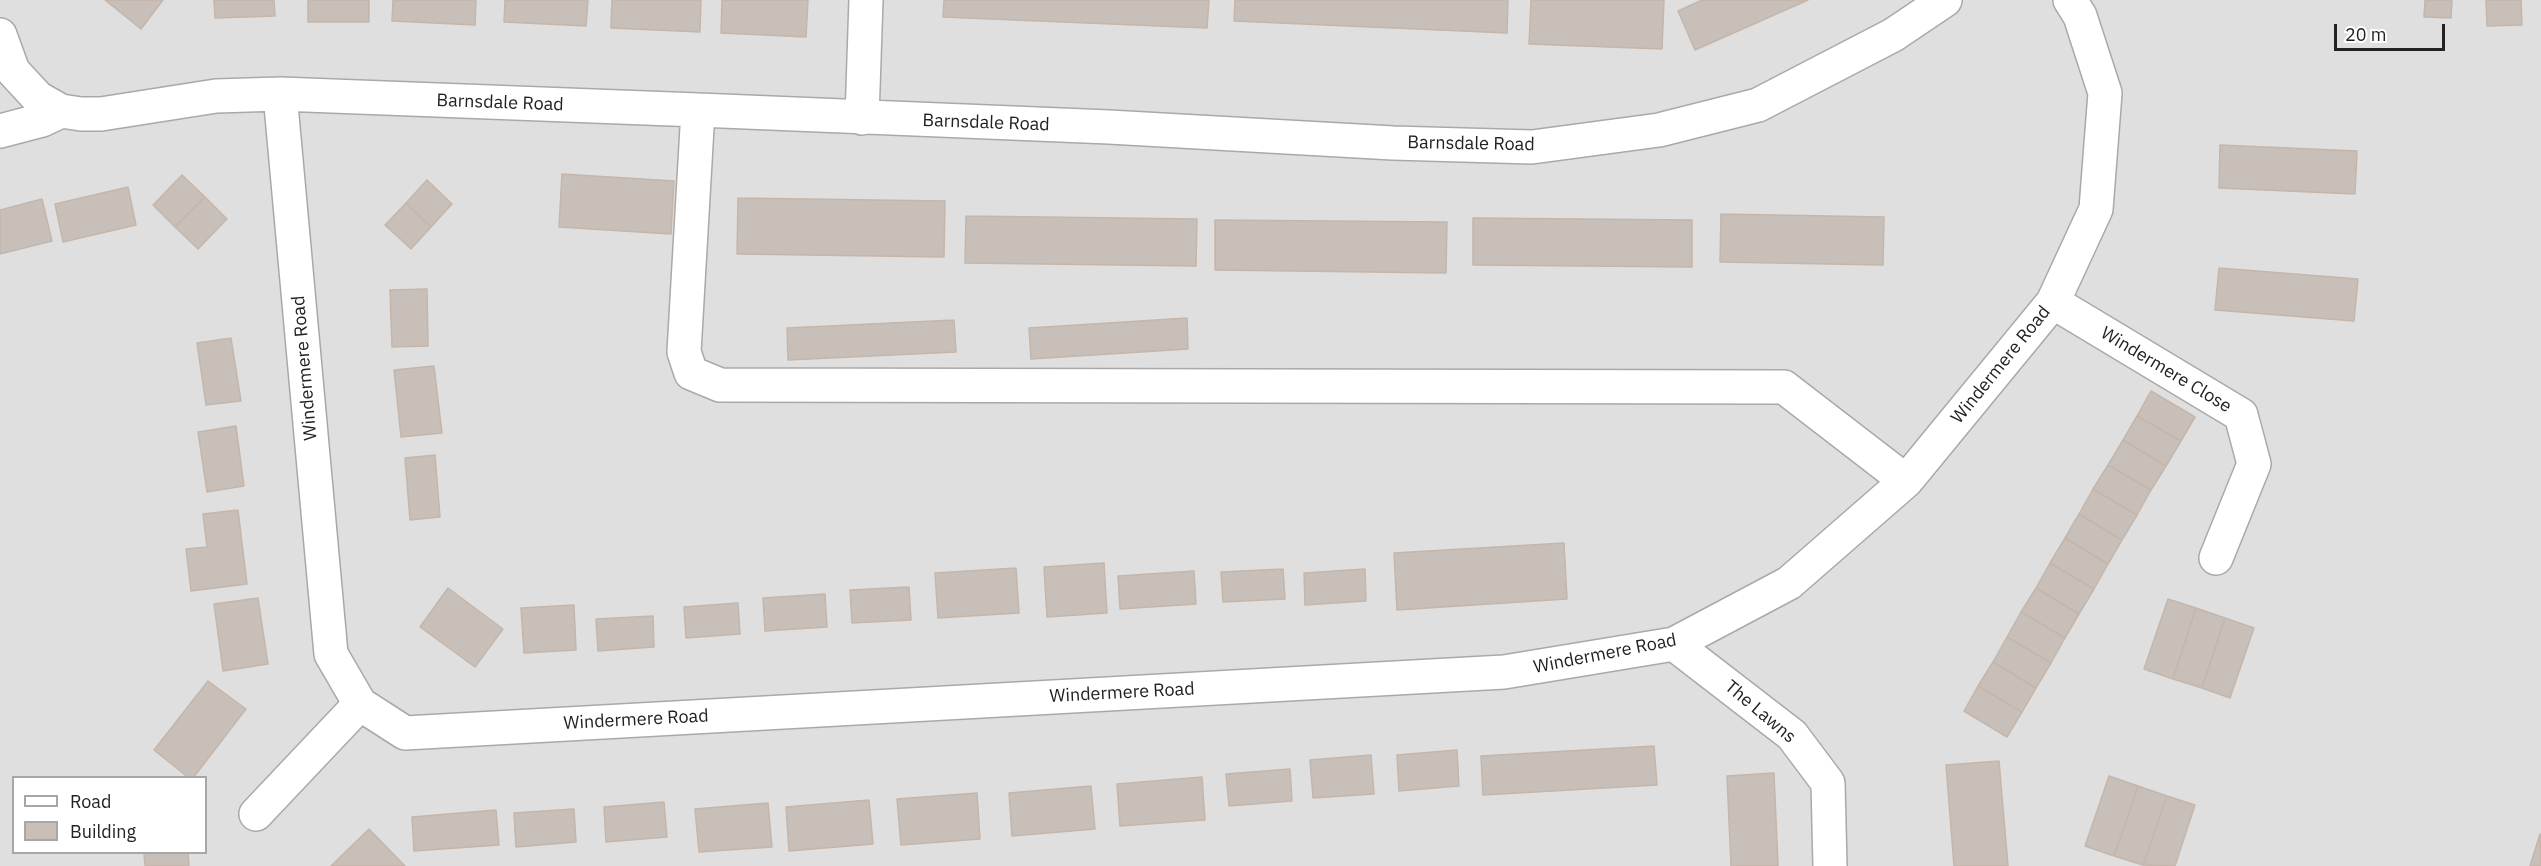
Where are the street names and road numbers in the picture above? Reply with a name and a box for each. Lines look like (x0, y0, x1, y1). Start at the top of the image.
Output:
street label: Barnsdale Road (436, 90, 564, 116)
street label: Barnsdale Road (922, 110, 1050, 136)
street label: Barnsdale Road (1407, 132, 1535, 156)
street label: Windermere Road (288, 295, 322, 441)
street label: Windermere Road (1947, 302, 2055, 428)
street label: Windermere Close (2097, 322, 2235, 418)
street label: Windermere Road (1532, 630, 1678, 678)
street label: The Lawns (1720, 676, 1800, 748)
street label: Windermere Road (1049, 678, 1195, 708)
street label: Windermere Road (563, 705, 709, 735)

